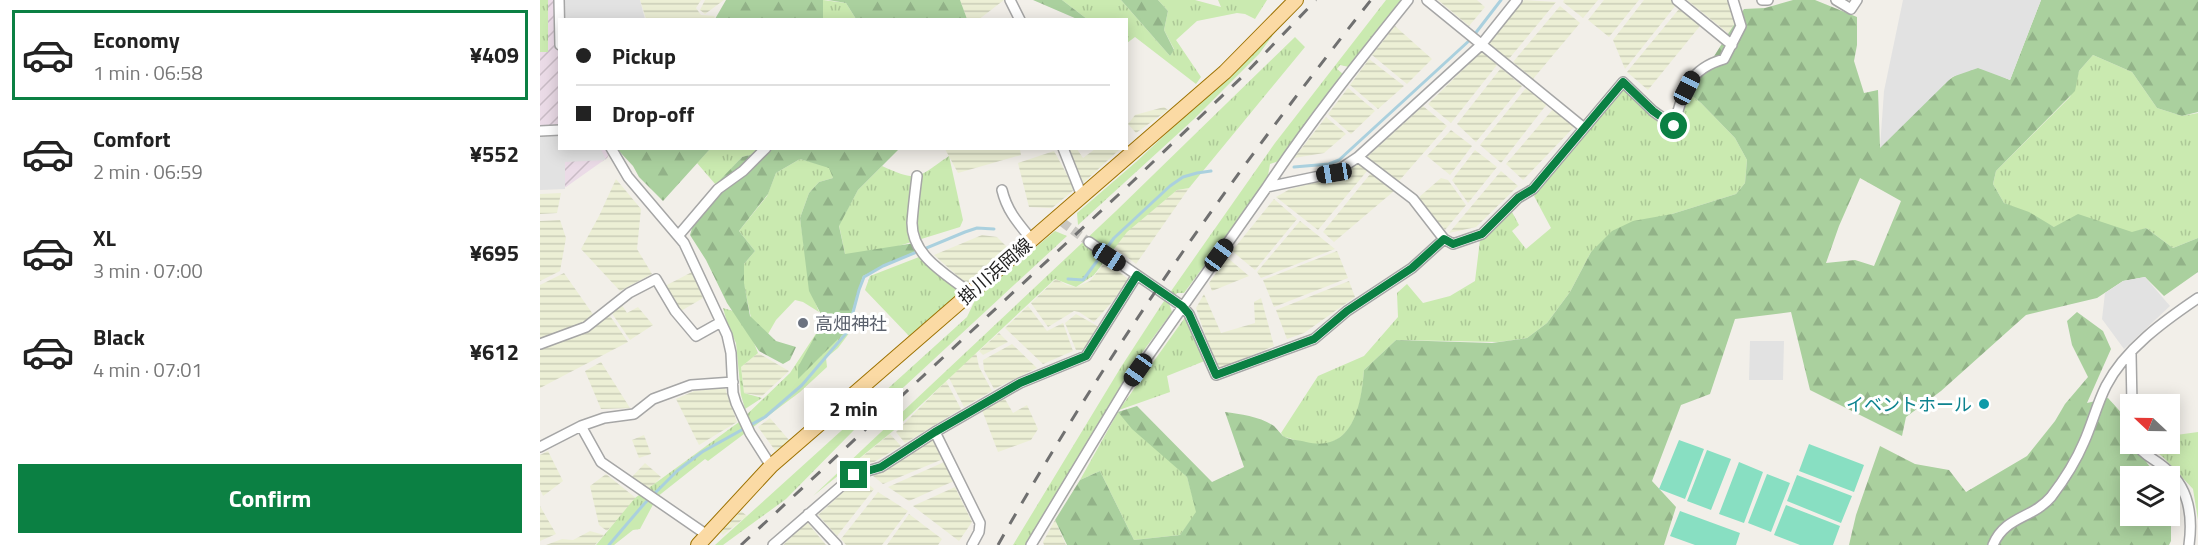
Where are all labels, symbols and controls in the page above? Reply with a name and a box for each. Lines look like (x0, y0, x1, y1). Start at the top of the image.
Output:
text: Economy (93, 23, 180, 57)
icon: car (21, 28, 75, 82)
text: ¥409 (470, 38, 519, 72)
text: Pickup (612, 39, 676, 73)
text: 1 min · 06:58 (93, 57, 203, 88)
car (1671, 68, 1703, 108)
text: Drop-off (612, 97, 694, 131)
route start (1660, 112, 1687, 139)
text: Comfort (93, 122, 171, 156)
icon: car (21, 127, 75, 181)
text: ¥552 (470, 137, 519, 171)
text: 2 min · 06:59 (93, 156, 203, 187)
car (1315, 161, 1353, 185)
text: XL (93, 221, 116, 255)
icon: car (21, 226, 75, 280)
street label: 掛川浜岡線 (952, 231, 1038, 311)
car (1201, 235, 1237, 275)
text: ¥695 (470, 236, 519, 270)
car (1089, 240, 1129, 274)
text: 3 min · 07:00 (93, 255, 203, 286)
place label: 高畑神社 (815, 310, 887, 337)
marker: 高畑神社 (796, 316, 810, 330)
text: Black (93, 320, 145, 354)
icon: car (21, 325, 75, 379)
text: ¥612 (470, 335, 519, 369)
car (1120, 350, 1156, 390)
text: 4 min · 07:01 (93, 354, 203, 385)
callout: 2 min (804, 388, 904, 430)
place label: イベントホール (1846, 391, 1972, 418)
text: 2 min (829, 393, 878, 424)
north arrow (2120, 394, 2180, 454)
map controls (2120, 394, 2180, 526)
marker: イベントホール (1977, 397, 1991, 411)
route end (840, 461, 867, 488)
button: Confirm (18, 464, 522, 533)
button: layers (2120, 466, 2180, 526)

